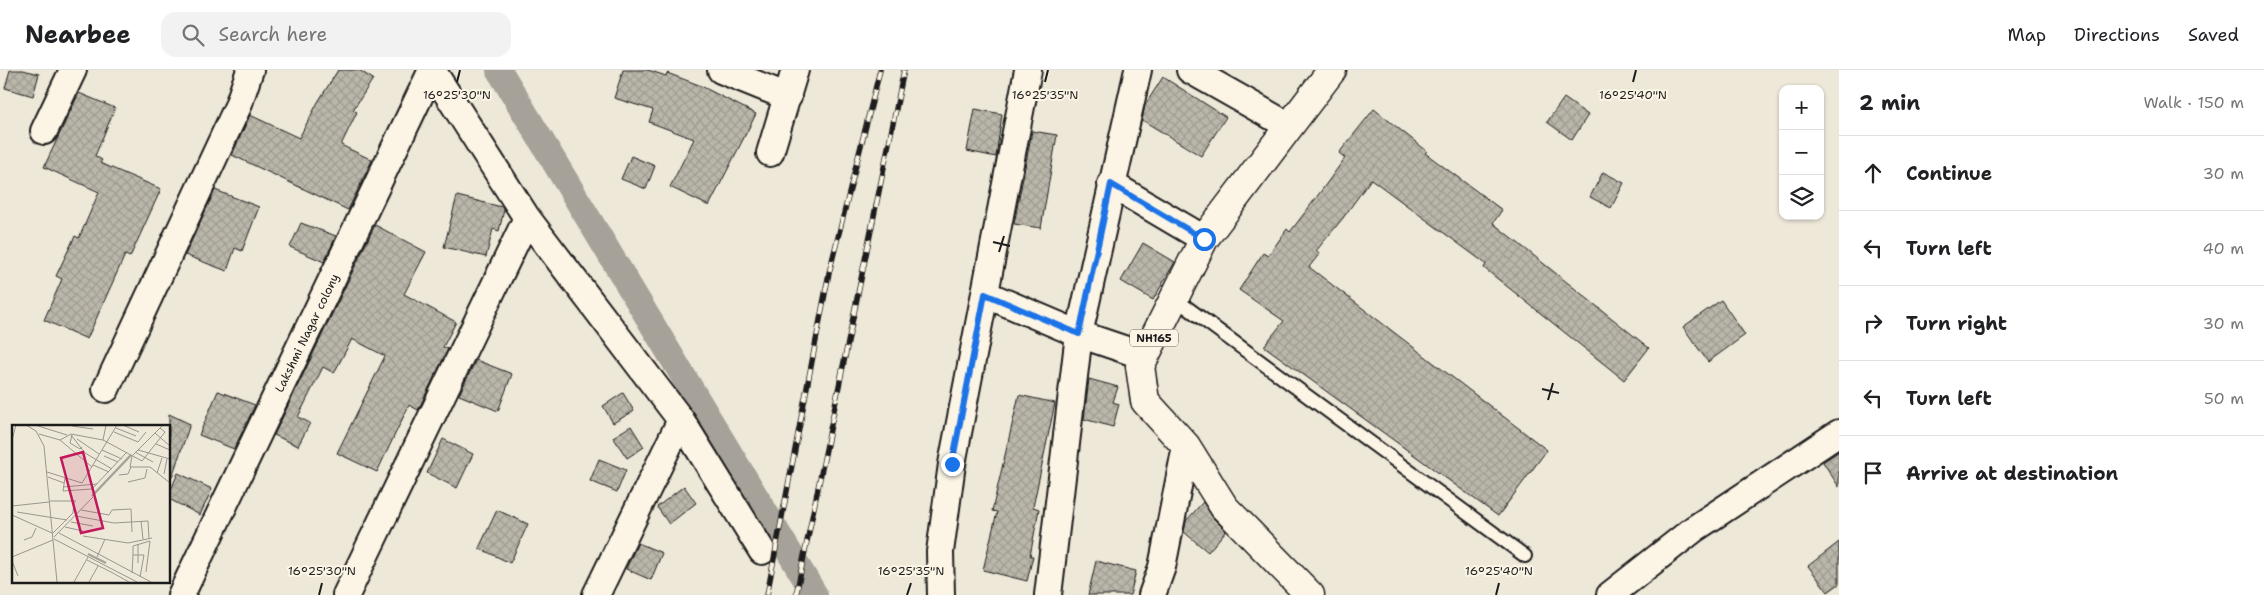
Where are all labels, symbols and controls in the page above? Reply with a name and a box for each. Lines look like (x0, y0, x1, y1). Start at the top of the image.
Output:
search box (161, 12, 511, 57)
text: Nearbee (25, 19, 131, 51)
icon: search (179, 21, 207, 49)
text: Search here (219, 22, 327, 47)
text: Map (2008, 23, 2046, 47)
text: Directions (2074, 23, 2160, 47)
text: Saved (2188, 23, 2239, 47)
map controls (1779, 85, 1824, 220)
button: + (1779, 85, 1824, 130)
text: 16°25'30"N (423, 87, 491, 103)
text: 16°25'35"N (1012, 87, 1078, 103)
text: 16°25'40"N (1599, 87, 1667, 103)
text: 2 min (1859, 89, 1920, 117)
text: Walk · 150 m (2143, 92, 2244, 113)
button: − (1779, 130, 1824, 175)
icon: ahead (1859, 159, 1887, 187)
text: Continue (1906, 161, 1992, 186)
text: 30 m (2203, 163, 2244, 184)
button: layers (1779, 175, 1824, 220)
route start (1193, 228, 1216, 251)
icon: left (1859, 234, 1887, 262)
text: Turn left (1906, 236, 1992, 261)
text: 40 m (2202, 238, 2244, 259)
street label: Lakshmi Nagar colony (271, 271, 343, 395)
icon: right (1859, 309, 1887, 337)
text: Turn right (1906, 311, 2007, 336)
text: 30 m (2203, 313, 2244, 334)
road number: NH165 (1130, 330, 1178, 346)
icon: left (1859, 384, 1887, 412)
text: Turn left (1906, 386, 1992, 411)
text: 50 m (2204, 388, 2244, 409)
inset map (12, 425, 170, 582)
route end (941, 453, 964, 476)
icon: arrive (1859, 459, 1887, 487)
text: Arrive at destination (1906, 461, 2118, 486)
text: 16°25'30"N (288, 563, 356, 579)
text: 16°25'35"N (878, 563, 944, 579)
text: 16°25'40"N (1465, 563, 1533, 579)

